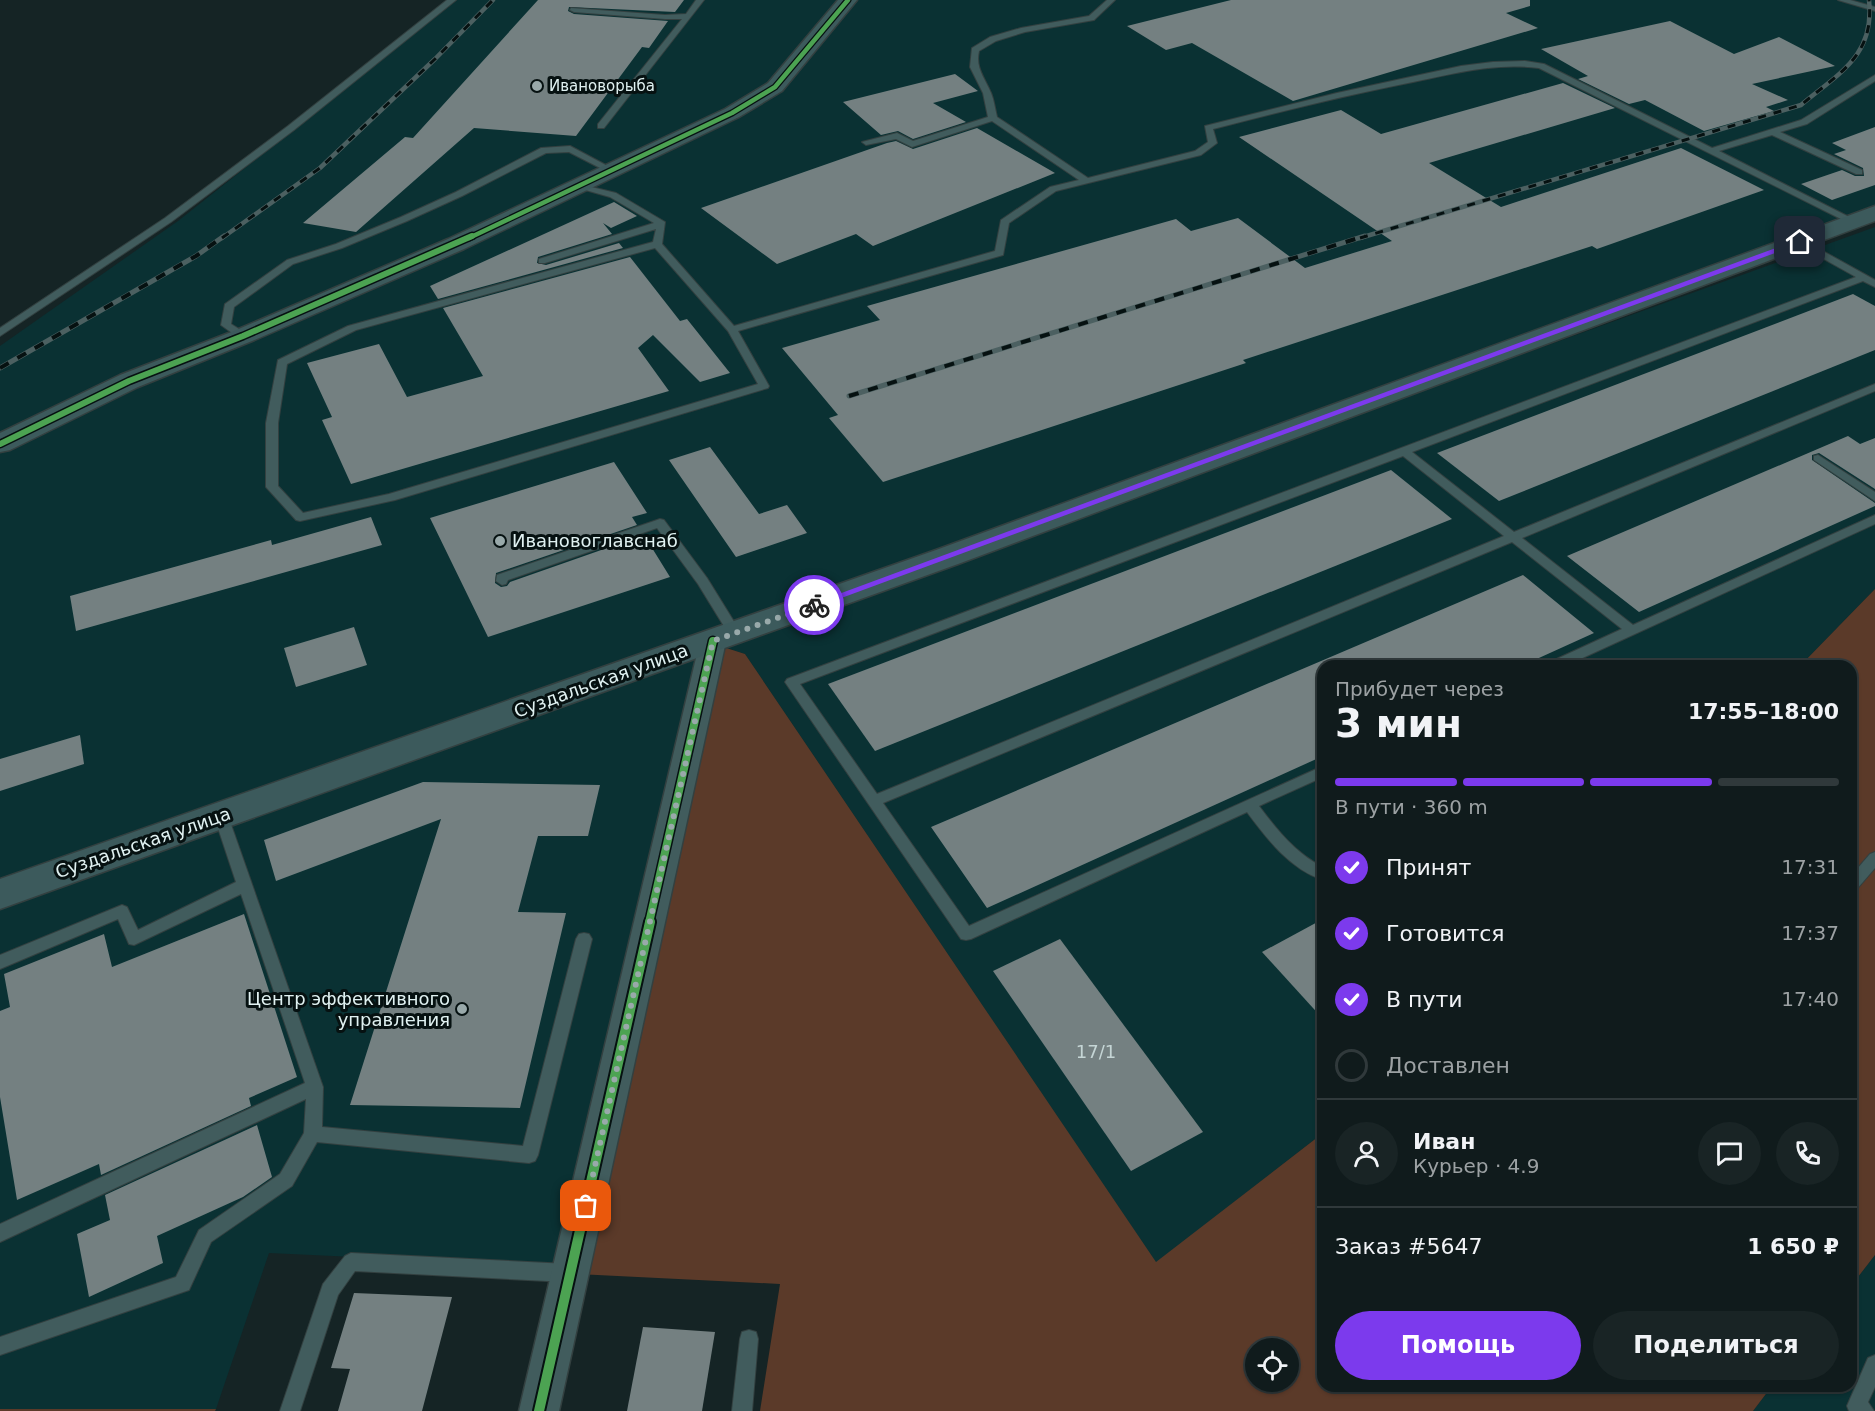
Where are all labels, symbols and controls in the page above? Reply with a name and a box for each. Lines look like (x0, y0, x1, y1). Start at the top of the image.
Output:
place label: Ивановорыба (549, 77, 655, 95)
marker: Ивановорыба (530, 79, 544, 93)
pin (1774, 216, 1825, 267)
icon: home (1783, 225, 1816, 258)
place label: Ивановоглавснаб (512, 530, 678, 551)
marker: Ивановоглавснаб (493, 534, 507, 548)
courier (784, 575, 844, 635)
icon: bike (798, 589, 831, 622)
street label: Суздальская улица (511, 639, 691, 722)
text: Прибудет через (1335, 677, 1504, 701)
text: 17:55–18:00 (1688, 699, 1839, 724)
text: 3 мин (1335, 701, 1462, 746)
text: В пути · 360 m (1335, 795, 1488, 819)
street label: Суздальская улица (52, 803, 233, 882)
icon: check (1335, 851, 1368, 884)
text: Принят (1386, 855, 1471, 880)
text: 17:31 (1781, 855, 1839, 879)
icon: check (1335, 917, 1368, 950)
text: Готовится (1386, 921, 1505, 946)
text: 17:37 (1781, 921, 1839, 945)
icon: check (1335, 983, 1368, 1016)
text: В пути (1386, 987, 1463, 1012)
text: 17:40 (1781, 987, 1839, 1011)
place label: Центр эффективного управления (247, 988, 450, 1030)
marker: Центр эффективного управления (455, 1002, 469, 1016)
house number: 17/1 (1076, 1041, 1116, 1062)
text: Доставлен (1386, 1053, 1510, 1078)
button: person (1335, 1122, 1398, 1185)
button: chat (1698, 1122, 1761, 1185)
button: phone (1776, 1122, 1839, 1185)
text: Иван (1413, 1129, 1475, 1154)
text: Курьер · 4.9 (1413, 1154, 1539, 1178)
pin (560, 1180, 611, 1231)
icon: bag (569, 1189, 602, 1222)
text: Заказ #5647 (1335, 1234, 1482, 1259)
text: 1 650 ₽ (1747, 1234, 1839, 1259)
button: Помощь (1335, 1311, 1581, 1380)
button: Поделиться (1593, 1311, 1839, 1380)
map controls (1245, 1338, 1299, 1392)
button: locate (1245, 1338, 1299, 1392)

